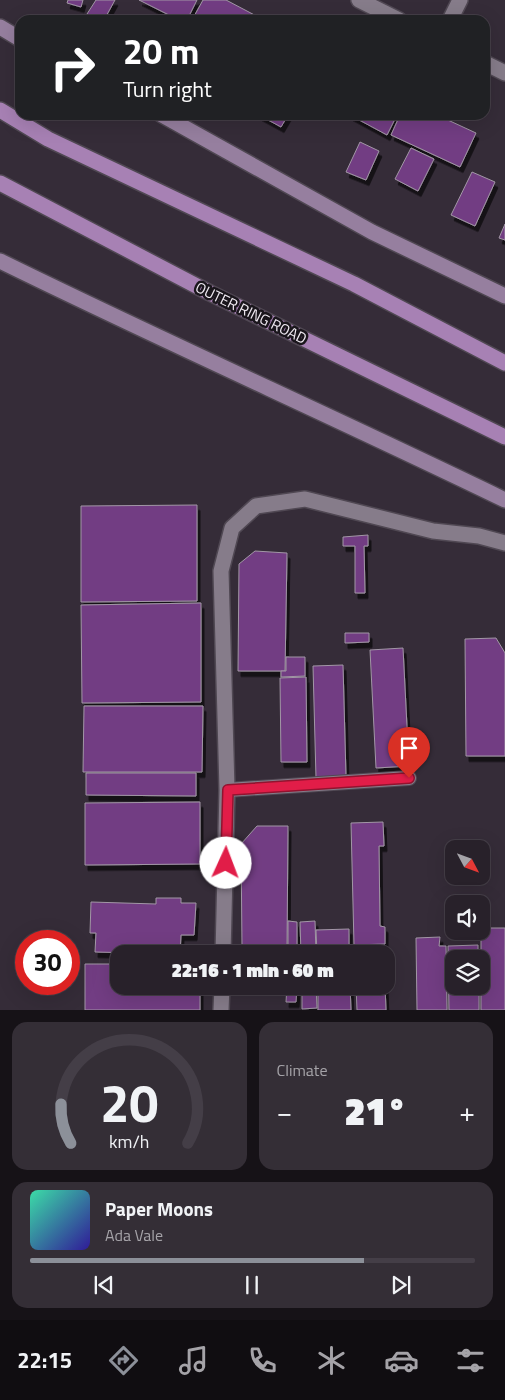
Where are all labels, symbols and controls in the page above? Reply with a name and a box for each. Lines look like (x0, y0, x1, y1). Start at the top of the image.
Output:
text: 20 m (123, 24, 199, 78)
icon: right (40, 35, 105, 100)
text: Turn right (123, 72, 212, 106)
street label: OUTER RING ROAD (192, 276, 311, 350)
pin (388, 727, 430, 778)
icon: arrive (395, 734, 423, 762)
position arrow (199, 836, 251, 888)
north arrow (445, 840, 490, 885)
map controls (445, 840, 490, 995)
button: sound (445, 895, 490, 940)
speed limit sign: 30 (15, 930, 80, 995)
button: layers (445, 950, 490, 995)
text: 22:16 · 1 min · 60 m (171, 955, 334, 984)
text: Climate (277, 1058, 328, 1082)
text: 20 (100, 1063, 158, 1142)
text: 21° (344, 1082, 407, 1140)
text: − (277, 1090, 292, 1133)
text: + (459, 1090, 475, 1133)
text: km/h (109, 1128, 149, 1155)
text: Paper Moons (105, 1194, 213, 1223)
text: Ada Vale (105, 1223, 163, 1247)
icon: previous (90, 1271, 118, 1299)
icon: pause (238, 1271, 266, 1299)
icon: next (387, 1271, 415, 1299)
text: 22:15 (17, 1343, 72, 1377)
icon: directions (106, 1343, 141, 1378)
icon: music (176, 1343, 211, 1378)
icon: phone (245, 1343, 280, 1378)
icon: climate (314, 1343, 349, 1378)
icon: car (384, 1343, 419, 1378)
icon: filters (453, 1343, 488, 1378)

